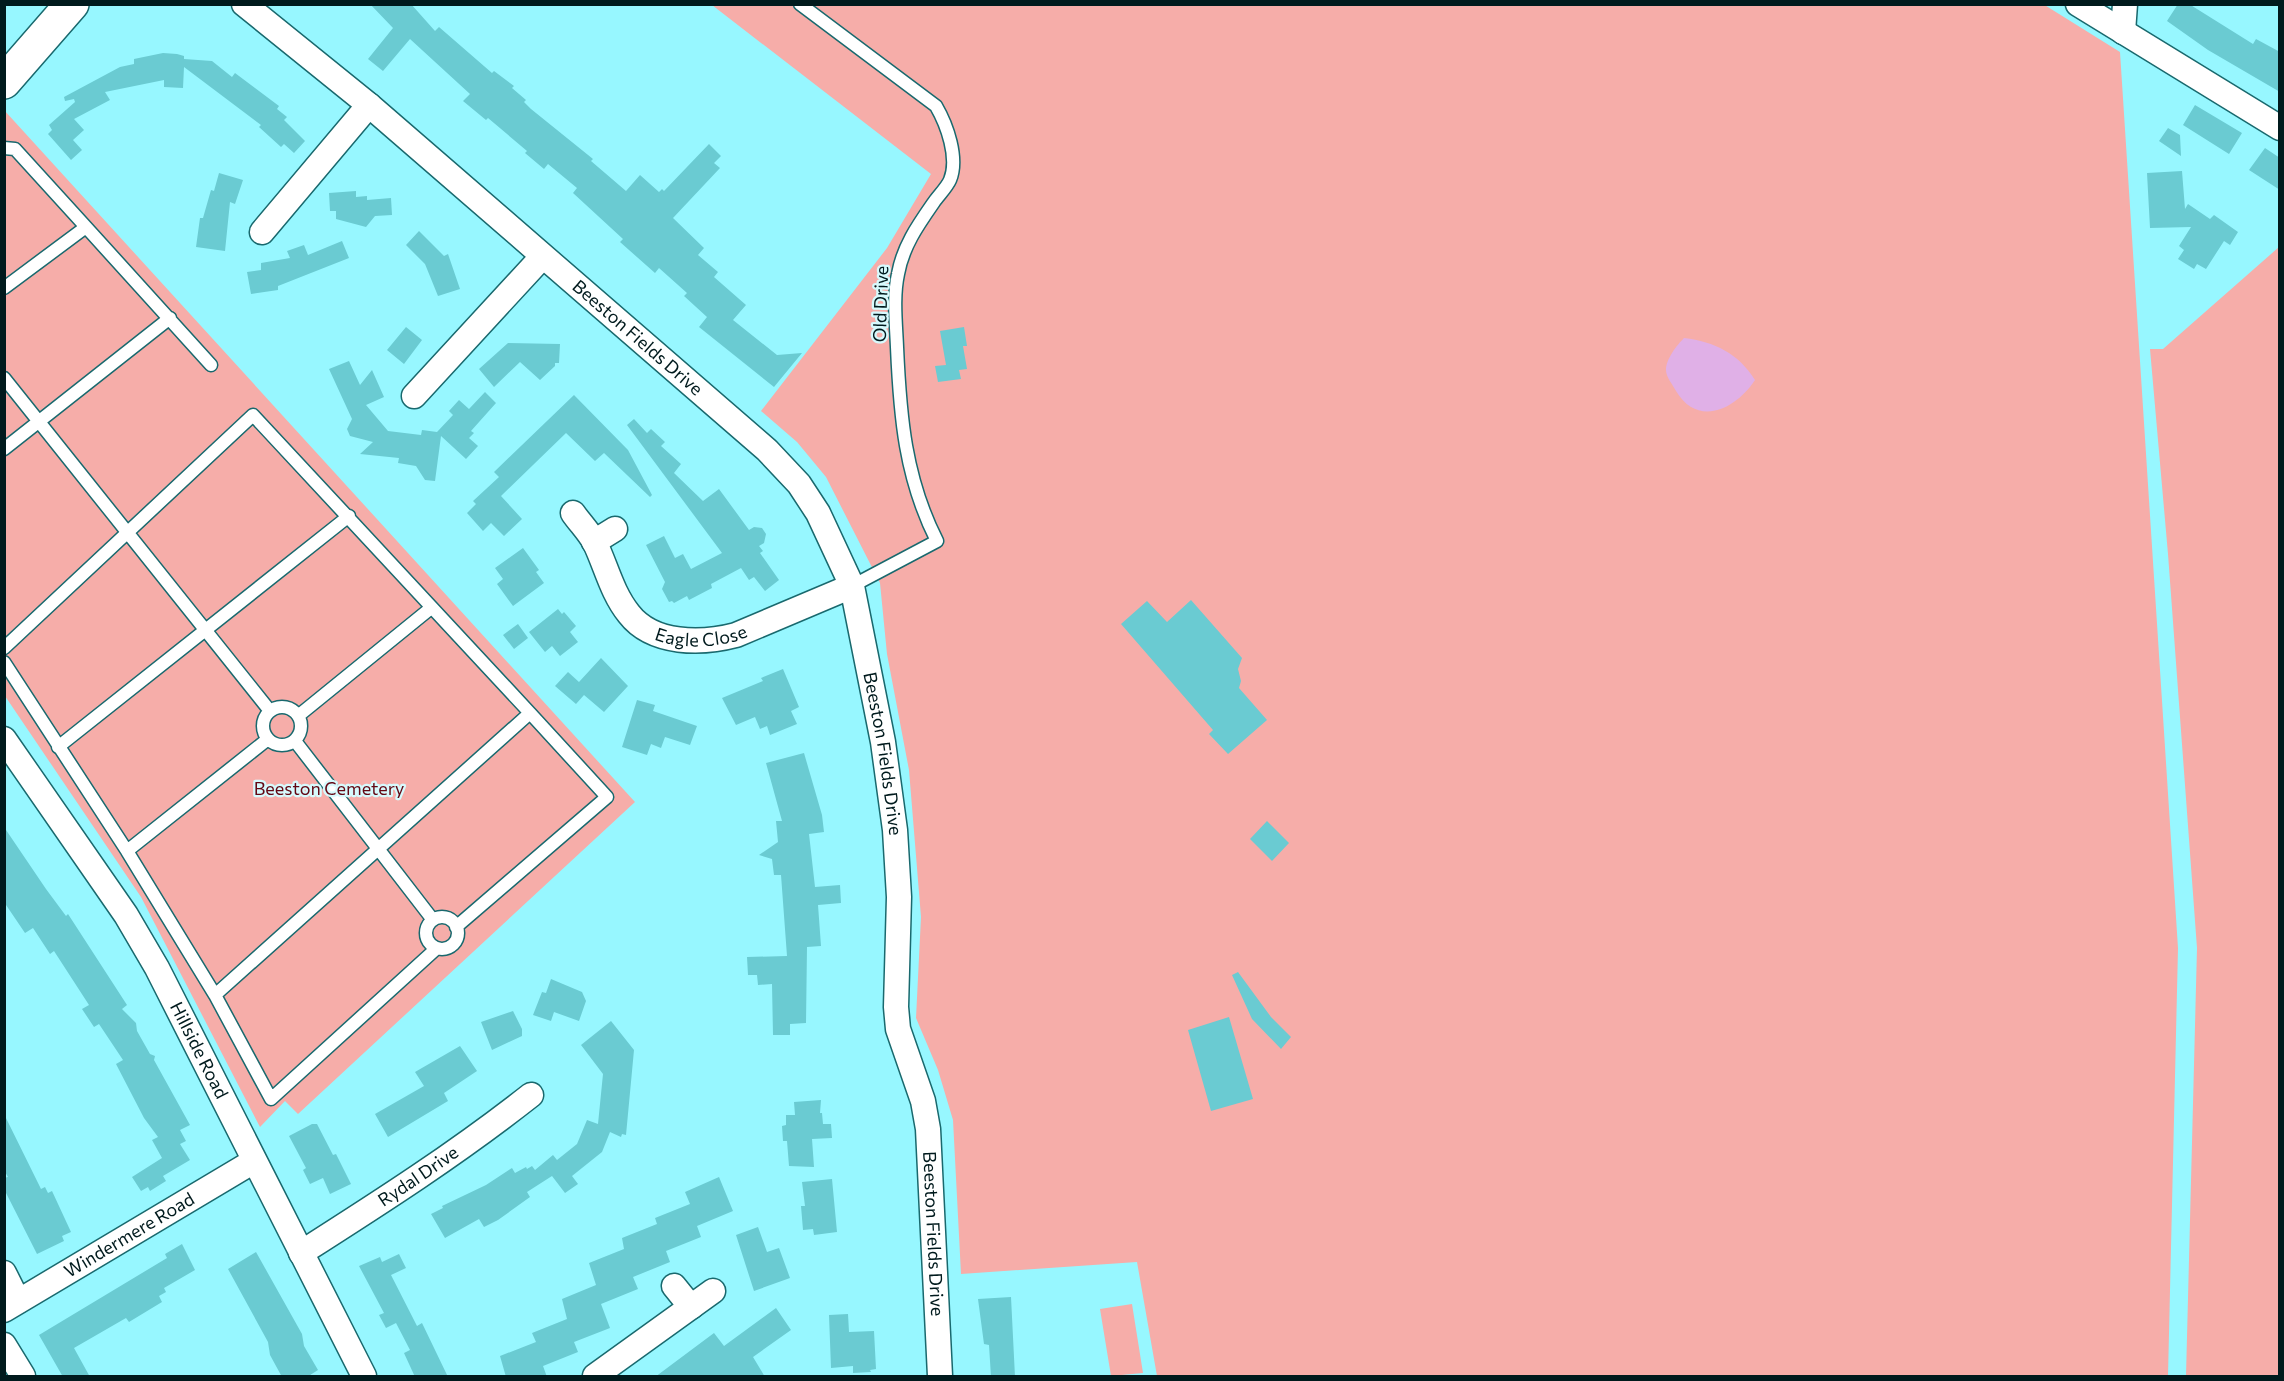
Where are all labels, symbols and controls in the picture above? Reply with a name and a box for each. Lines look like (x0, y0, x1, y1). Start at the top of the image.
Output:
street label: Old Drive (868, 265, 892, 343)
street label: Beeston Fields Drive (568, 275, 708, 399)
street label: Eagle Close (652, 620, 750, 651)
street label: Beeston Fields Drive (859, 670, 907, 836)
park label: Beeston Cemetery (254, 777, 404, 799)
street label: Hillside Road (166, 998, 233, 1102)
street label: Rydal Drive (373, 1141, 462, 1211)
street label: Beeston Fields Drive (919, 1151, 949, 1317)
street label: Windermere Road (60, 1187, 198, 1282)

